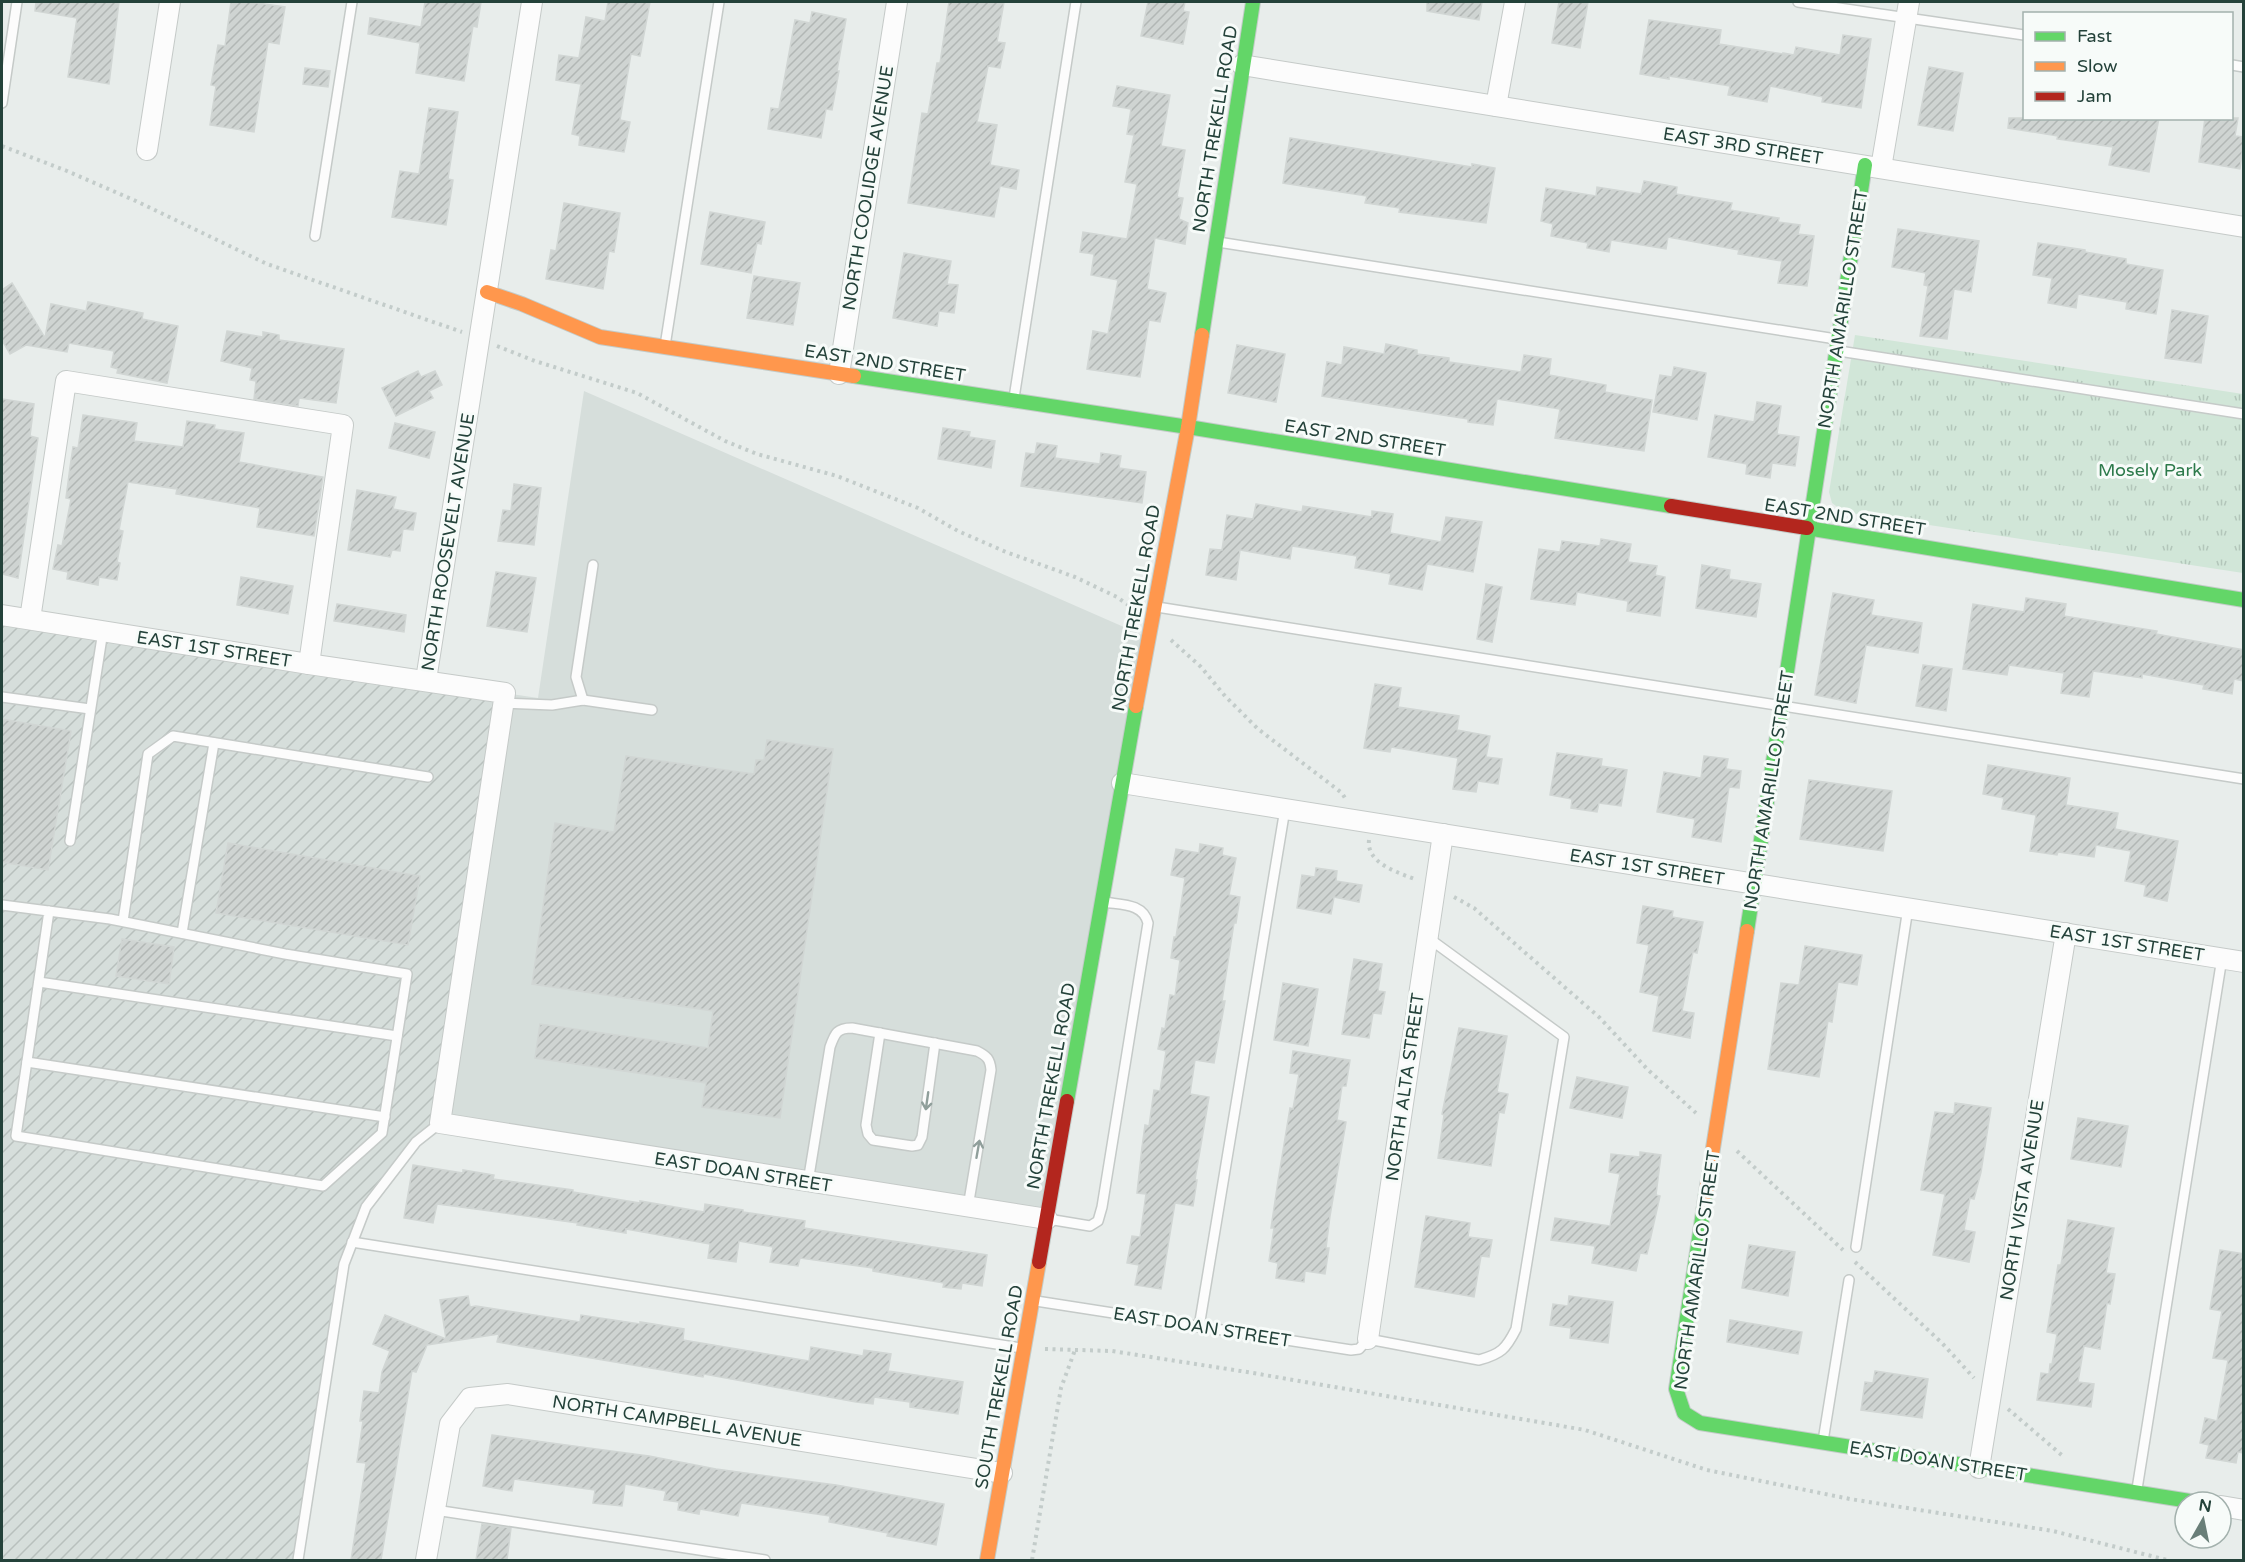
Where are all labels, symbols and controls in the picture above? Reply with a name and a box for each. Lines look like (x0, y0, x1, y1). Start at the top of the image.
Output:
legend (2023, 12, 2233, 120)
street label: NORTH TREKELL ROAD (1188, 24, 1242, 234)
text: Fast (2077, 25, 2112, 47)
text: Slow (2077, 55, 2118, 77)
street label: NORTH COOLIDGE AVENUE (838, 64, 898, 312)
text: Jam (2077, 85, 2112, 107)
street label: EAST 3RD STREET (1662, 123, 1824, 169)
street label: NORTH AMARILLO STREET (1813, 188, 1873, 430)
street label: EAST 2ND STREET (803, 339, 967, 387)
street label: NORTH ROOSEVELT AVENUE (417, 412, 479, 672)
street label: EAST 2ND STREET (1283, 414, 1447, 462)
park label: Mosely Park (2098, 459, 2202, 481)
street label: EAST 2ND STREET (1763, 493, 1927, 541)
street label: NORTH TREKELL ROAD (1107, 503, 1165, 713)
street label: EAST 1ST STREET (135, 626, 293, 672)
street label: NORTH AMARILLO STREET (1739, 669, 1799, 911)
street label: EAST 1ST STREET (1568, 844, 1726, 890)
street label: EAST 1ST STREET (2048, 920, 2206, 966)
street label: NORTH TREKELL ROAD (1022, 981, 1080, 1191)
street label: NORTH ALTA STREET (1381, 991, 1429, 1182)
one-way arrow (921, 1091, 932, 1111)
street label: NORTH VISTA AVENUE (1995, 1098, 2049, 1302)
one-way arrow (973, 1140, 984, 1160)
street label: EAST DOAN STREET (653, 1147, 833, 1197)
street label: NORTH AMARILLO STREET (1669, 1149, 1725, 1391)
street label: SOUTH TREKELL ROAD (970, 1283, 1028, 1491)
street label: EAST DOAN STREET (1112, 1302, 1292, 1352)
street label: NORTH CAMPBELL AVENUE (551, 1390, 803, 1452)
street label: EAST DOAN STREET (1848, 1436, 2028, 1486)
north arrow (2173, 1490, 2233, 1550)
text: N (2197, 1495, 2213, 1517)

